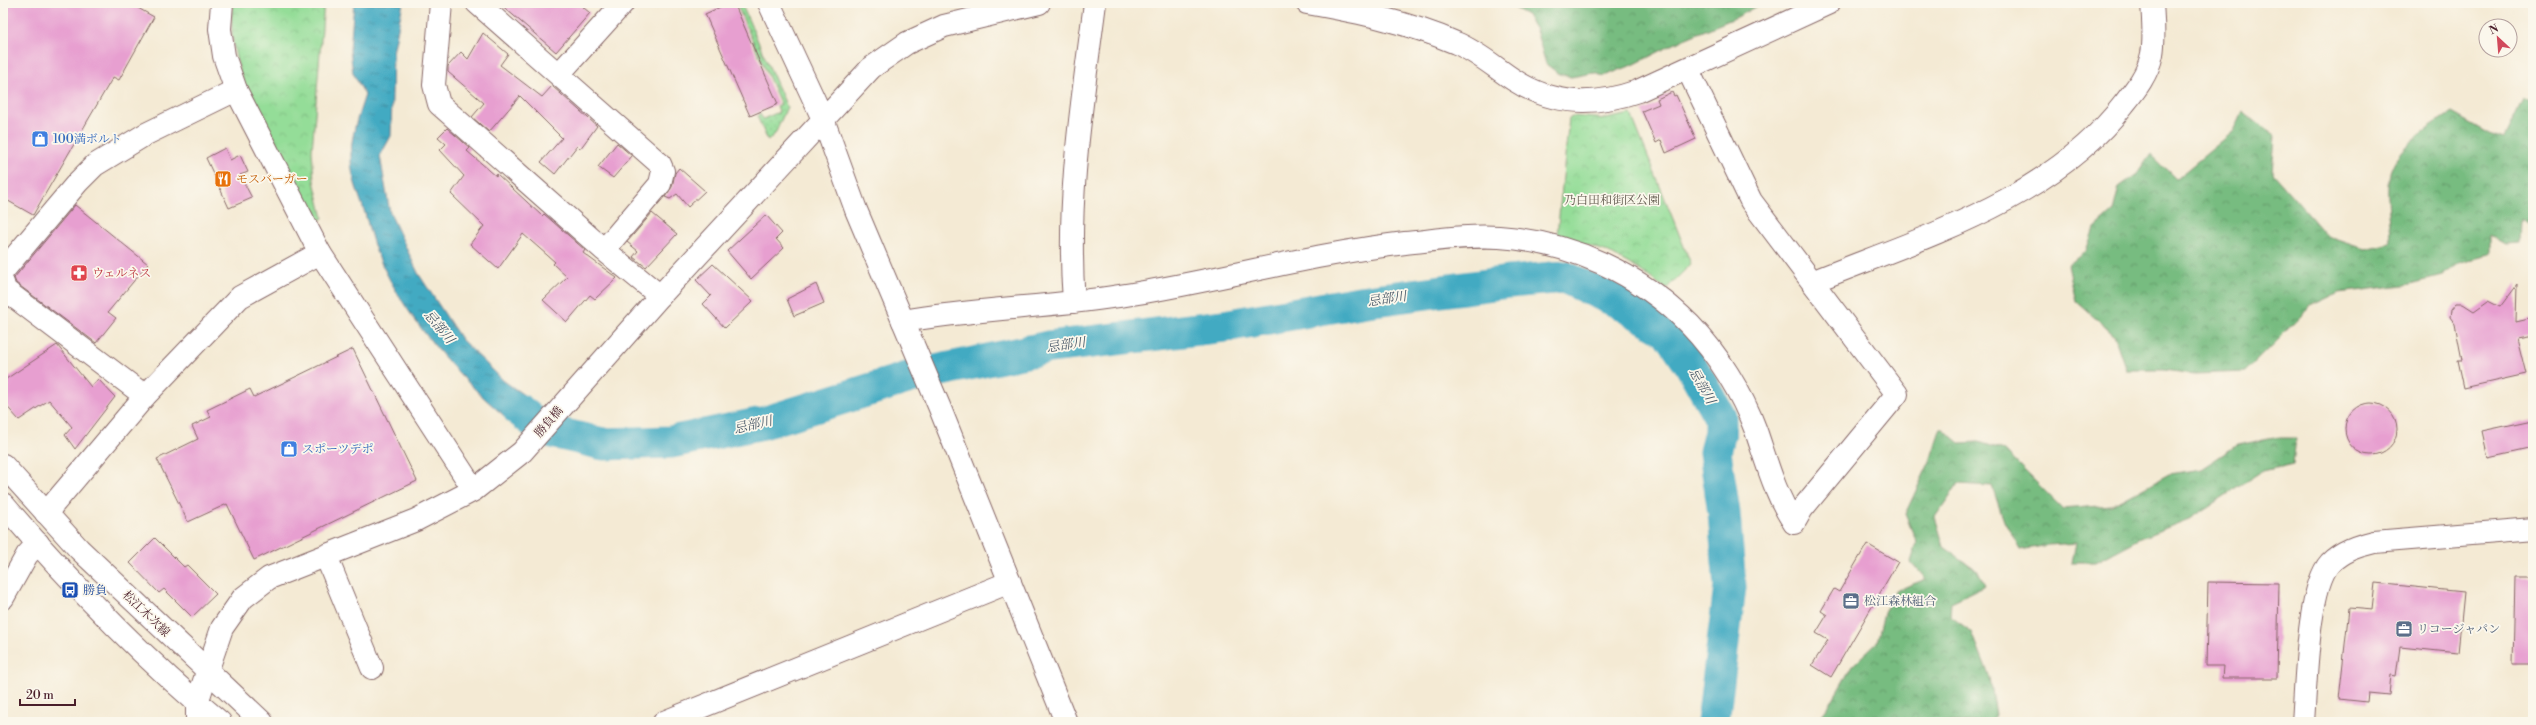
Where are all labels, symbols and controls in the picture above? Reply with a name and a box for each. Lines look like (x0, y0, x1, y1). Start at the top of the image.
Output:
north arrow (2478, 18, 2518, 58)
text: N (2487, 22, 2501, 38)
shop icon: 100満ボルト (30, 129, 50, 149)
place label: 100満ボルト (53, 132, 122, 147)
restaurant icon: モスバーガー (213, 169, 233, 189)
place label: モスバーガー (236, 172, 308, 187)
park label: 乃白田和街区公園 (1564, 193, 1660, 208)
pharmacy icon: ウェルネス (69, 263, 89, 283)
place label: ウェルネス (92, 266, 151, 281)
water label: 忌部川 (1367, 288, 1409, 310)
water label: 忌部川 (420, 307, 459, 349)
water label: 忌部川 (1046, 334, 1088, 356)
water label: 忌部川 (1686, 365, 1719, 409)
street label: 勝負橋 (532, 403, 566, 441)
water label: 忌部川 (732, 412, 776, 437)
shop icon: スポーツデポ (279, 439, 299, 459)
place label: スポーツデポ (302, 442, 374, 457)
bus stop icon: 勝負 (60, 580, 80, 600)
place label: 勝負 (83, 583, 107, 598)
street label: 松江木次線 (119, 588, 173, 640)
office icon: 松江森林組合 (1841, 591, 1861, 611)
place label: 松江森林組合 (1864, 594, 1936, 609)
office icon: リコージャパン (2394, 619, 2414, 639)
place label: リコージャパン (2417, 622, 2500, 637)
scale bar (20, 681, 75, 707)
text: 20 m (26, 688, 54, 703)

